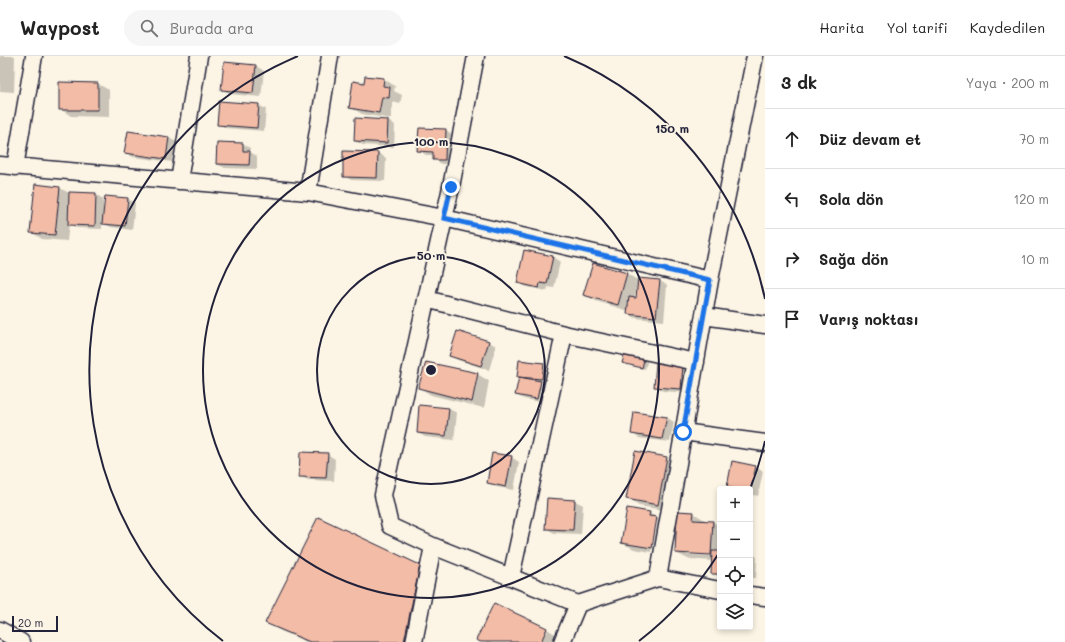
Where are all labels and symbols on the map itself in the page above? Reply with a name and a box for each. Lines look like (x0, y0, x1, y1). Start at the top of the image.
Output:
text: 150 m (655, 120, 689, 136)
text: 100 m (414, 133, 448, 149)
route end (442, 178, 460, 196)
text: 50 m (417, 247, 445, 263)
centre of rings (424, 363, 438, 377)
route start (674, 423, 692, 441)
scale bar (12, 614, 58, 633)

